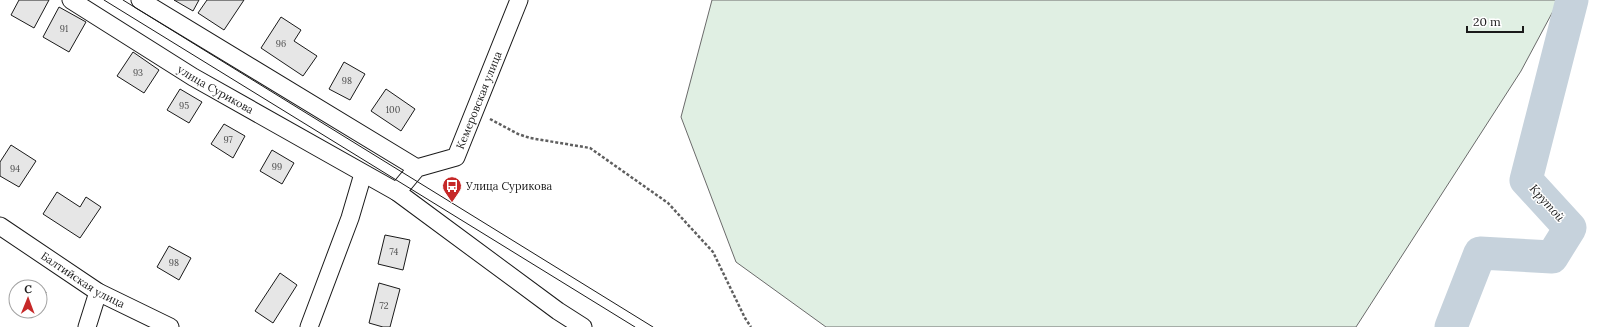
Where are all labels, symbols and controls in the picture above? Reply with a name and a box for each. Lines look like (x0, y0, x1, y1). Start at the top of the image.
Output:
scale bar (1467, 8, 1523, 34)
text: 20 m (1473, 14, 1501, 29)
house number: 91 (60, 23, 68, 34)
house number: 96 (276, 38, 286, 49)
street label: Кемеровская улица (453, 49, 505, 151)
street label: улица Сурикова (175, 62, 256, 117)
house number: 93 (133, 67, 143, 78)
house number: 98 (342, 75, 352, 86)
house number: 95 (179, 100, 189, 111)
house number: 100 (386, 104, 401, 115)
house number: 97 (223, 134, 233, 145)
house number: 99 (272, 161, 282, 172)
house number: 94 (10, 163, 20, 174)
bus stop icon: Улица Сурикова (441, 175, 463, 203)
place label: Улица Сурикова (465, 179, 552, 193)
water label: Крутой (1527, 181, 1569, 225)
house number: 74 (390, 246, 399, 257)
street label: Балтийская улица (38, 249, 127, 311)
house number: 98 (169, 257, 179, 268)
north arrow (8, 279, 48, 319)
text: С (24, 282, 33, 296)
house number: 72 (380, 300, 389, 311)

